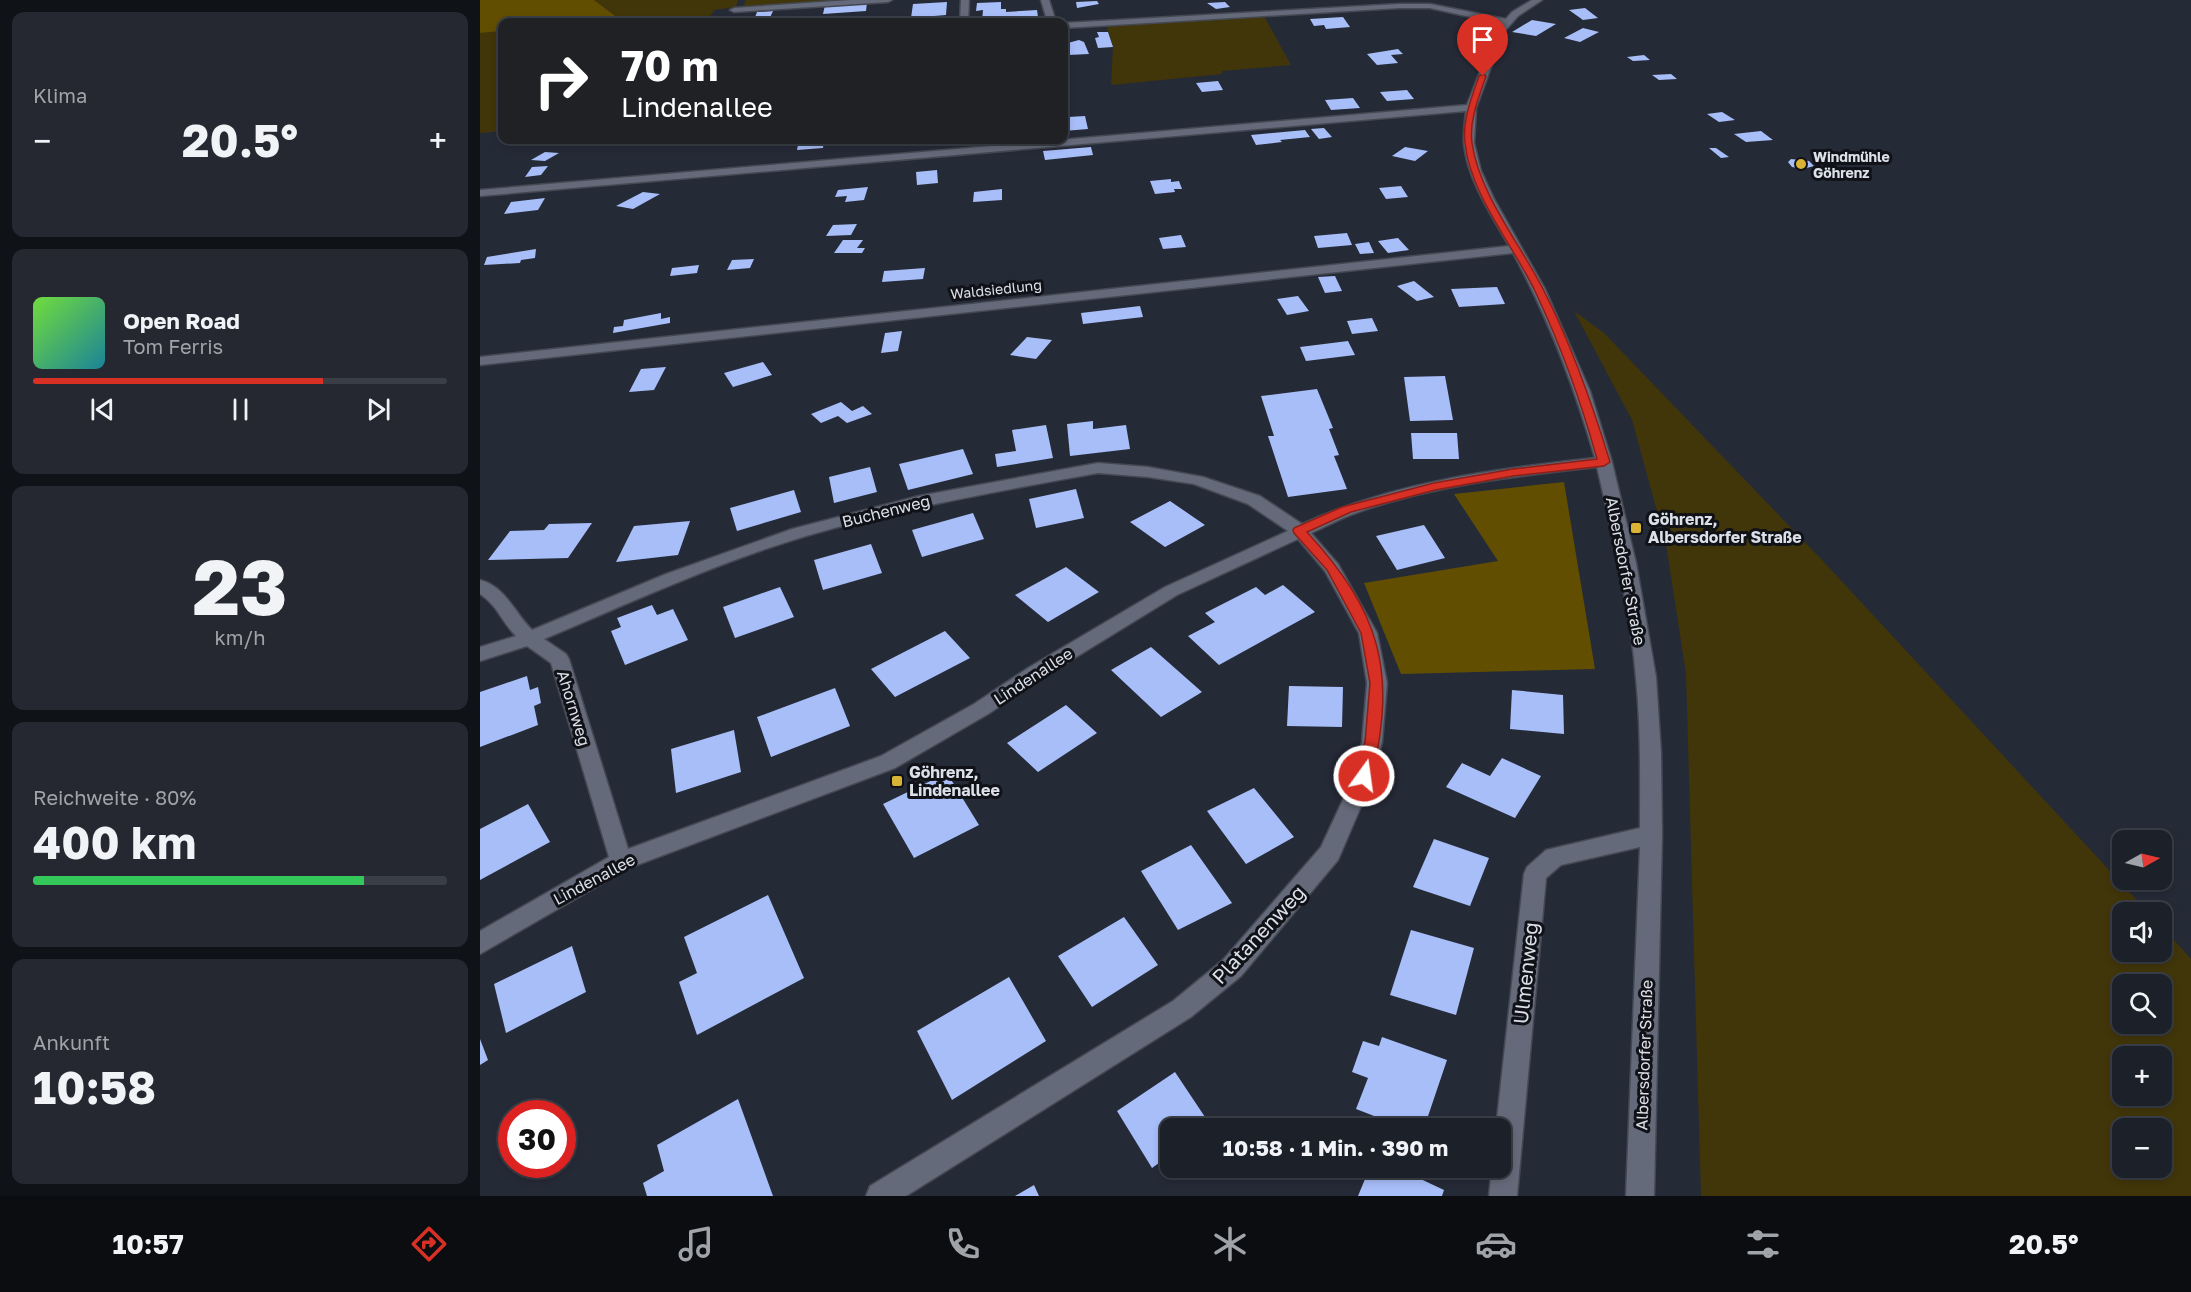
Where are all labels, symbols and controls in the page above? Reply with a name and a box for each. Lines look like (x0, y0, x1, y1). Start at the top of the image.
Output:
pin (1457, 14, 1508, 76)
icon: arrive (1466, 23, 1499, 56)
text: 70 m (621, 40, 718, 90)
icon: right (522, 42, 600, 120)
text: Klima (33, 83, 87, 107)
text: Lindenallee (621, 91, 773, 123)
text: 20.5° (182, 113, 298, 167)
text: − (33, 121, 51, 160)
text: + (429, 121, 447, 160)
place label: Windmühle Göhrenz (1813, 148, 1890, 181)
marker: Windmühle Göhrenz (1794, 157, 1808, 171)
street label: Waldsiedlung (949, 276, 1043, 302)
text: Open Road (123, 307, 240, 334)
text: Tom Ferris (123, 334, 223, 358)
icon: previous (86, 393, 119, 426)
icon: pause (224, 393, 257, 426)
icon: next (362, 393, 395, 426)
street label: Buchenweg (840, 490, 932, 532)
street label: Albersdorfer Straße (1602, 495, 1650, 647)
place label: Göhrenz, Albersdorfer Straße (1648, 509, 1802, 547)
marker: Göhrenz, Albersdorfer Straße (1629, 521, 1643, 535)
text: 23 (192, 539, 288, 632)
text: km/h (215, 625, 265, 649)
street label: Lindenallee (990, 643, 1076, 709)
street label: Ahornweg (553, 668, 595, 748)
position arrow (1332, 744, 1396, 808)
place label: Göhrenz, Lindenallee (909, 762, 1000, 800)
marker: Göhrenz, Lindenallee (890, 774, 904, 788)
text: Reichweite · 80% (33, 785, 196, 809)
text: 400 km (33, 815, 196, 869)
north arrow (2112, 830, 2172, 890)
map controls (2112, 830, 2172, 1178)
street label: Lindenallee (550, 849, 638, 909)
street label: Platanenweg (1206, 880, 1310, 988)
button: sound (2112, 902, 2172, 962)
street label: Ulmenweg (1508, 921, 1542, 1025)
button: search (2112, 974, 2172, 1034)
street label: Albersdorfer Straße (1631, 979, 1657, 1131)
text: Ankunft (33, 1030, 110, 1054)
button: + (2112, 1046, 2172, 1106)
text: 10:58 (33, 1060, 156, 1114)
speed limit sign: 30 (498, 1100, 576, 1178)
button: − (2112, 1118, 2172, 1178)
text: 10:58 · 1 Min. · 390 m (1223, 1134, 1448, 1161)
icon: directions (408, 1223, 450, 1265)
icon: music (675, 1223, 717, 1265)
icon: phone (942, 1223, 984, 1265)
icon: climate (1209, 1223, 1251, 1265)
icon: car (1475, 1223, 1517, 1265)
icon: filters (1742, 1223, 1784, 1265)
text: 10:57 (112, 1228, 184, 1260)
text: 20.5° (2009, 1228, 2079, 1260)

